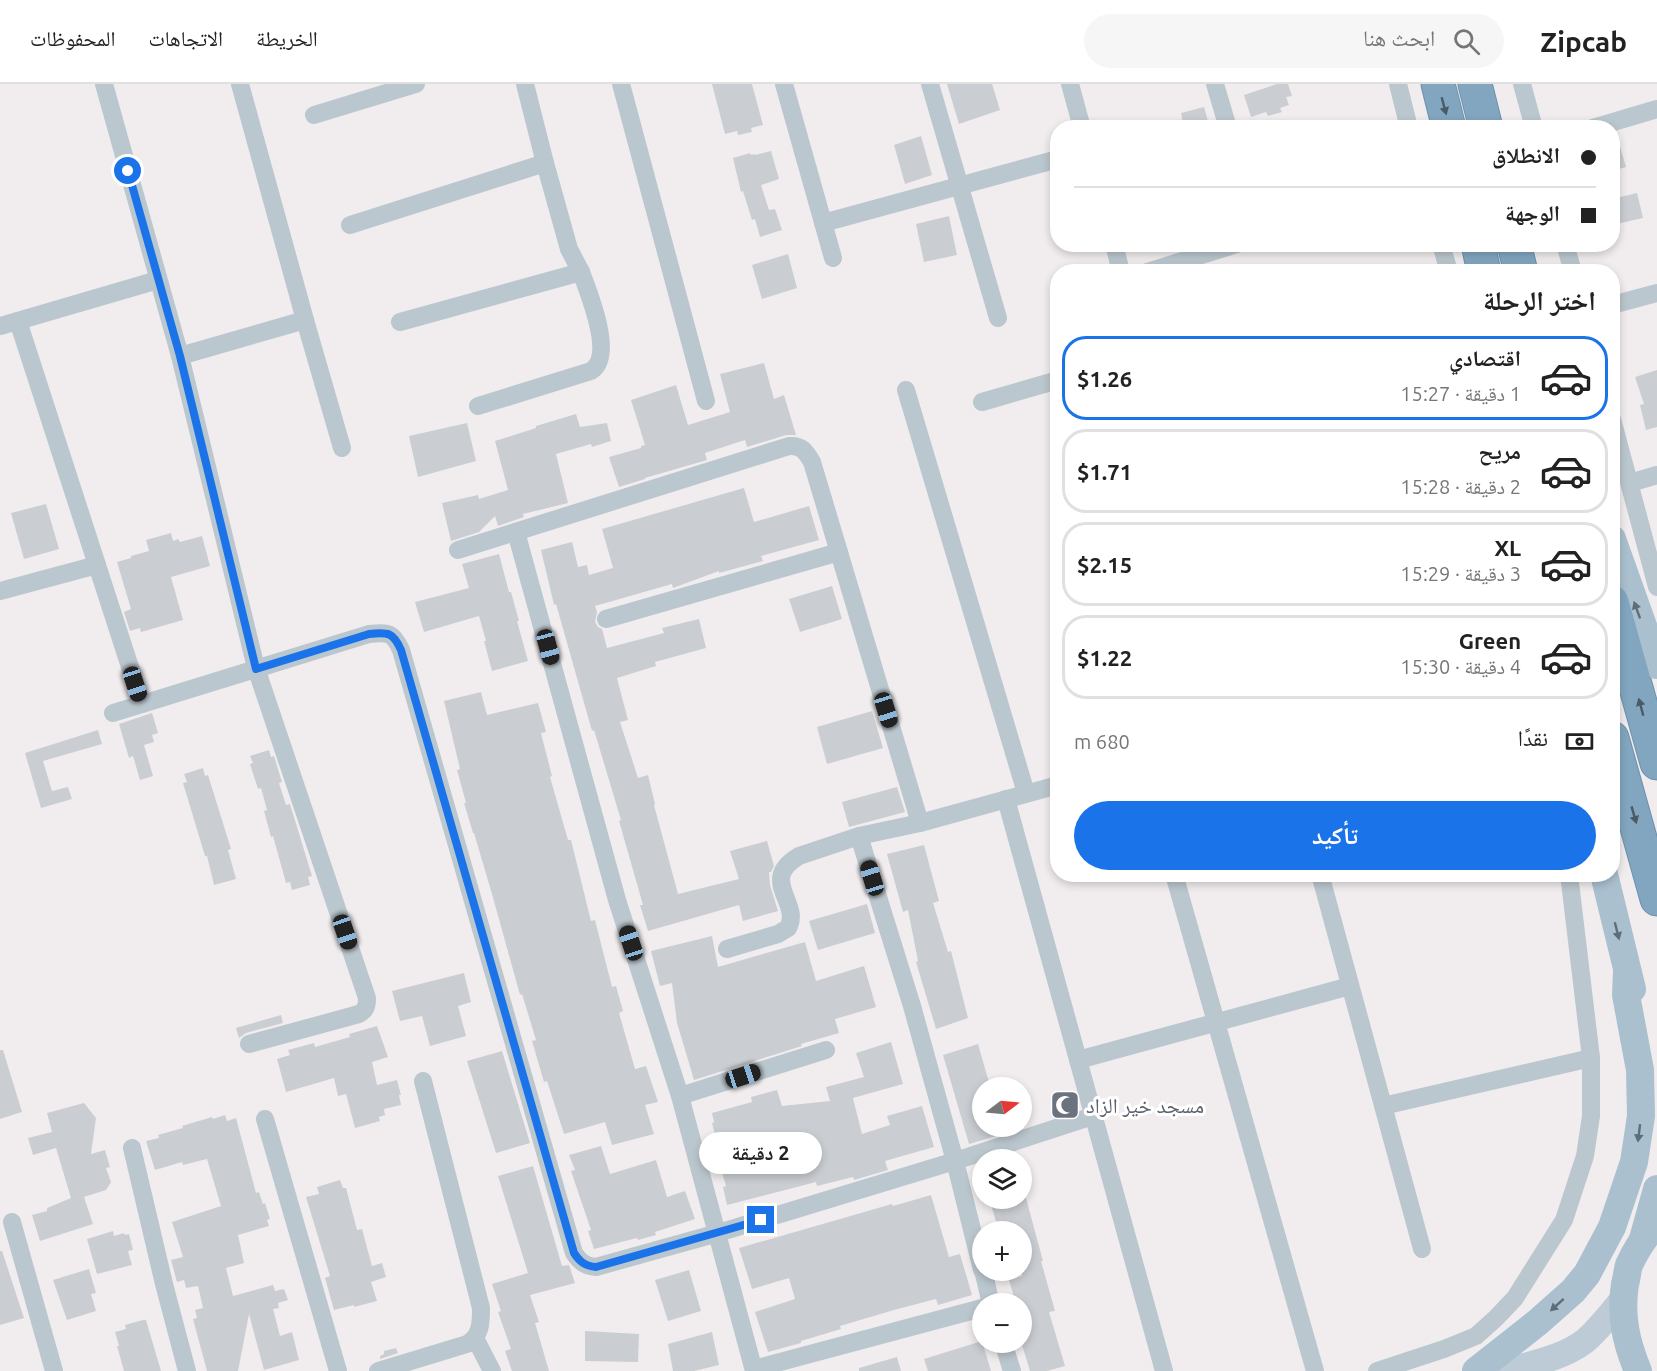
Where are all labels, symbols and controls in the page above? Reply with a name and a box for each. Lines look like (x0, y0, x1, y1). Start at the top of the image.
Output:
search box (1084, 14, 1504, 68)
text: ابحث هنا (1363, 25, 1435, 50)
icon: search (1450, 25, 1483, 58)
text: المحفوظات (30, 26, 115, 50)
text: الاتجاهات (148, 26, 223, 50)
text: الخريطة (256, 26, 318, 50)
text: Zipcab (1540, 26, 1627, 57)
one-way arrow (1439, 97, 1449, 115)
text: الانطلاق (1492, 142, 1560, 167)
route start (114, 157, 141, 184)
text: الوجهة (1505, 200, 1560, 225)
text: اختر الرحلة (1483, 285, 1596, 315)
text: اقتصادي (1449, 345, 1521, 370)
icon: car (1539, 351, 1593, 405)
text: $1.26 (1077, 366, 1132, 391)
text: 1 دقيقة · 15:27 (1400, 382, 1521, 405)
text: مريح (1478, 438, 1521, 463)
icon: car (1539, 444, 1593, 498)
text: $1.71 (1077, 459, 1132, 484)
text: 2 دقيقة · 15:28 (1400, 475, 1521, 498)
text: XL (1494, 535, 1521, 560)
icon: car (1539, 537, 1593, 591)
text: $2.15 (1077, 552, 1132, 577)
text: 3 دقيقة · 15:29 (1400, 562, 1521, 585)
one-way arrow (1632, 601, 1642, 619)
car (535, 627, 561, 667)
text: Green (1459, 628, 1521, 653)
icon: car (1539, 630, 1593, 684)
text: $1.22 (1077, 645, 1132, 670)
text: 4 دقيقة · 15:30 (1400, 655, 1521, 678)
car (121, 664, 149, 704)
car (872, 690, 900, 730)
one-way arrow (1636, 698, 1646, 716)
text: نقدًا (1518, 725, 1548, 750)
icon: cash (1563, 725, 1596, 758)
text: 680 m (1074, 730, 1130, 753)
button: تأكيد (1074, 801, 1596, 870)
one-way arrow (1630, 806, 1639, 824)
car (858, 858, 886, 898)
car (331, 912, 359, 952)
one-way arrow (1612, 922, 1622, 941)
car (617, 923, 645, 963)
car (723, 1062, 763, 1090)
north arrow (972, 1077, 1032, 1137)
map controls (972, 1077, 1032, 1353)
mosque icon: مسجد خير الزاد (1049, 1089, 1081, 1121)
place label: مسجد خير الزاد (1086, 1093, 1204, 1117)
one-way arrow (1634, 1124, 1644, 1143)
callout: 2 دقيقة (700, 1133, 822, 1175)
text: 2 دقيقة (731, 1141, 790, 1164)
button: layers (972, 1149, 1032, 1209)
route end (747, 1206, 774, 1233)
button: + (972, 1221, 1032, 1281)
button: − (972, 1293, 1032, 1353)
one-way arrow (1550, 1298, 1565, 1311)

